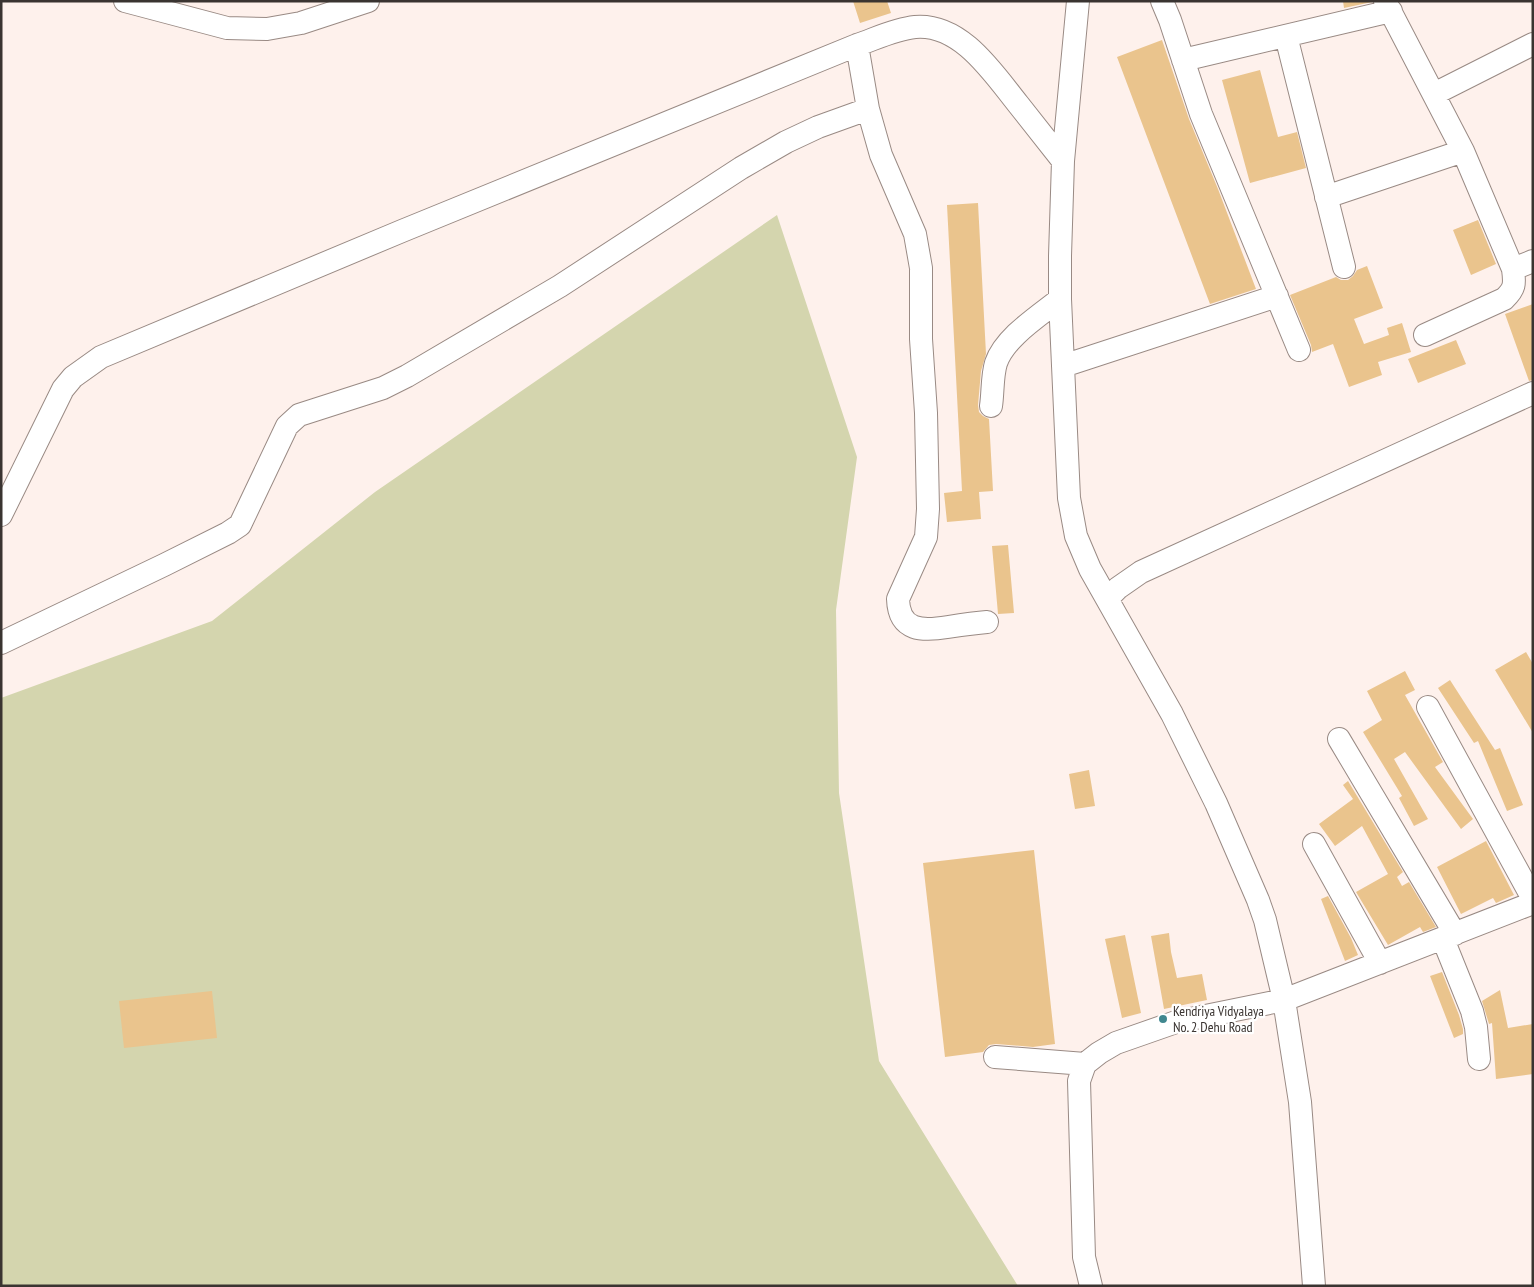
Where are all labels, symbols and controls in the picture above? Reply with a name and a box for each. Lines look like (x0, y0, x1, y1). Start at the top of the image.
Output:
place label: Kendriya Vidyalaya No. 2 Dehu Road (1173, 1002, 1264, 1036)
marker: Kendriya Vidyalaya No. 2 Dehu Road (1157, 1013, 1169, 1025)

